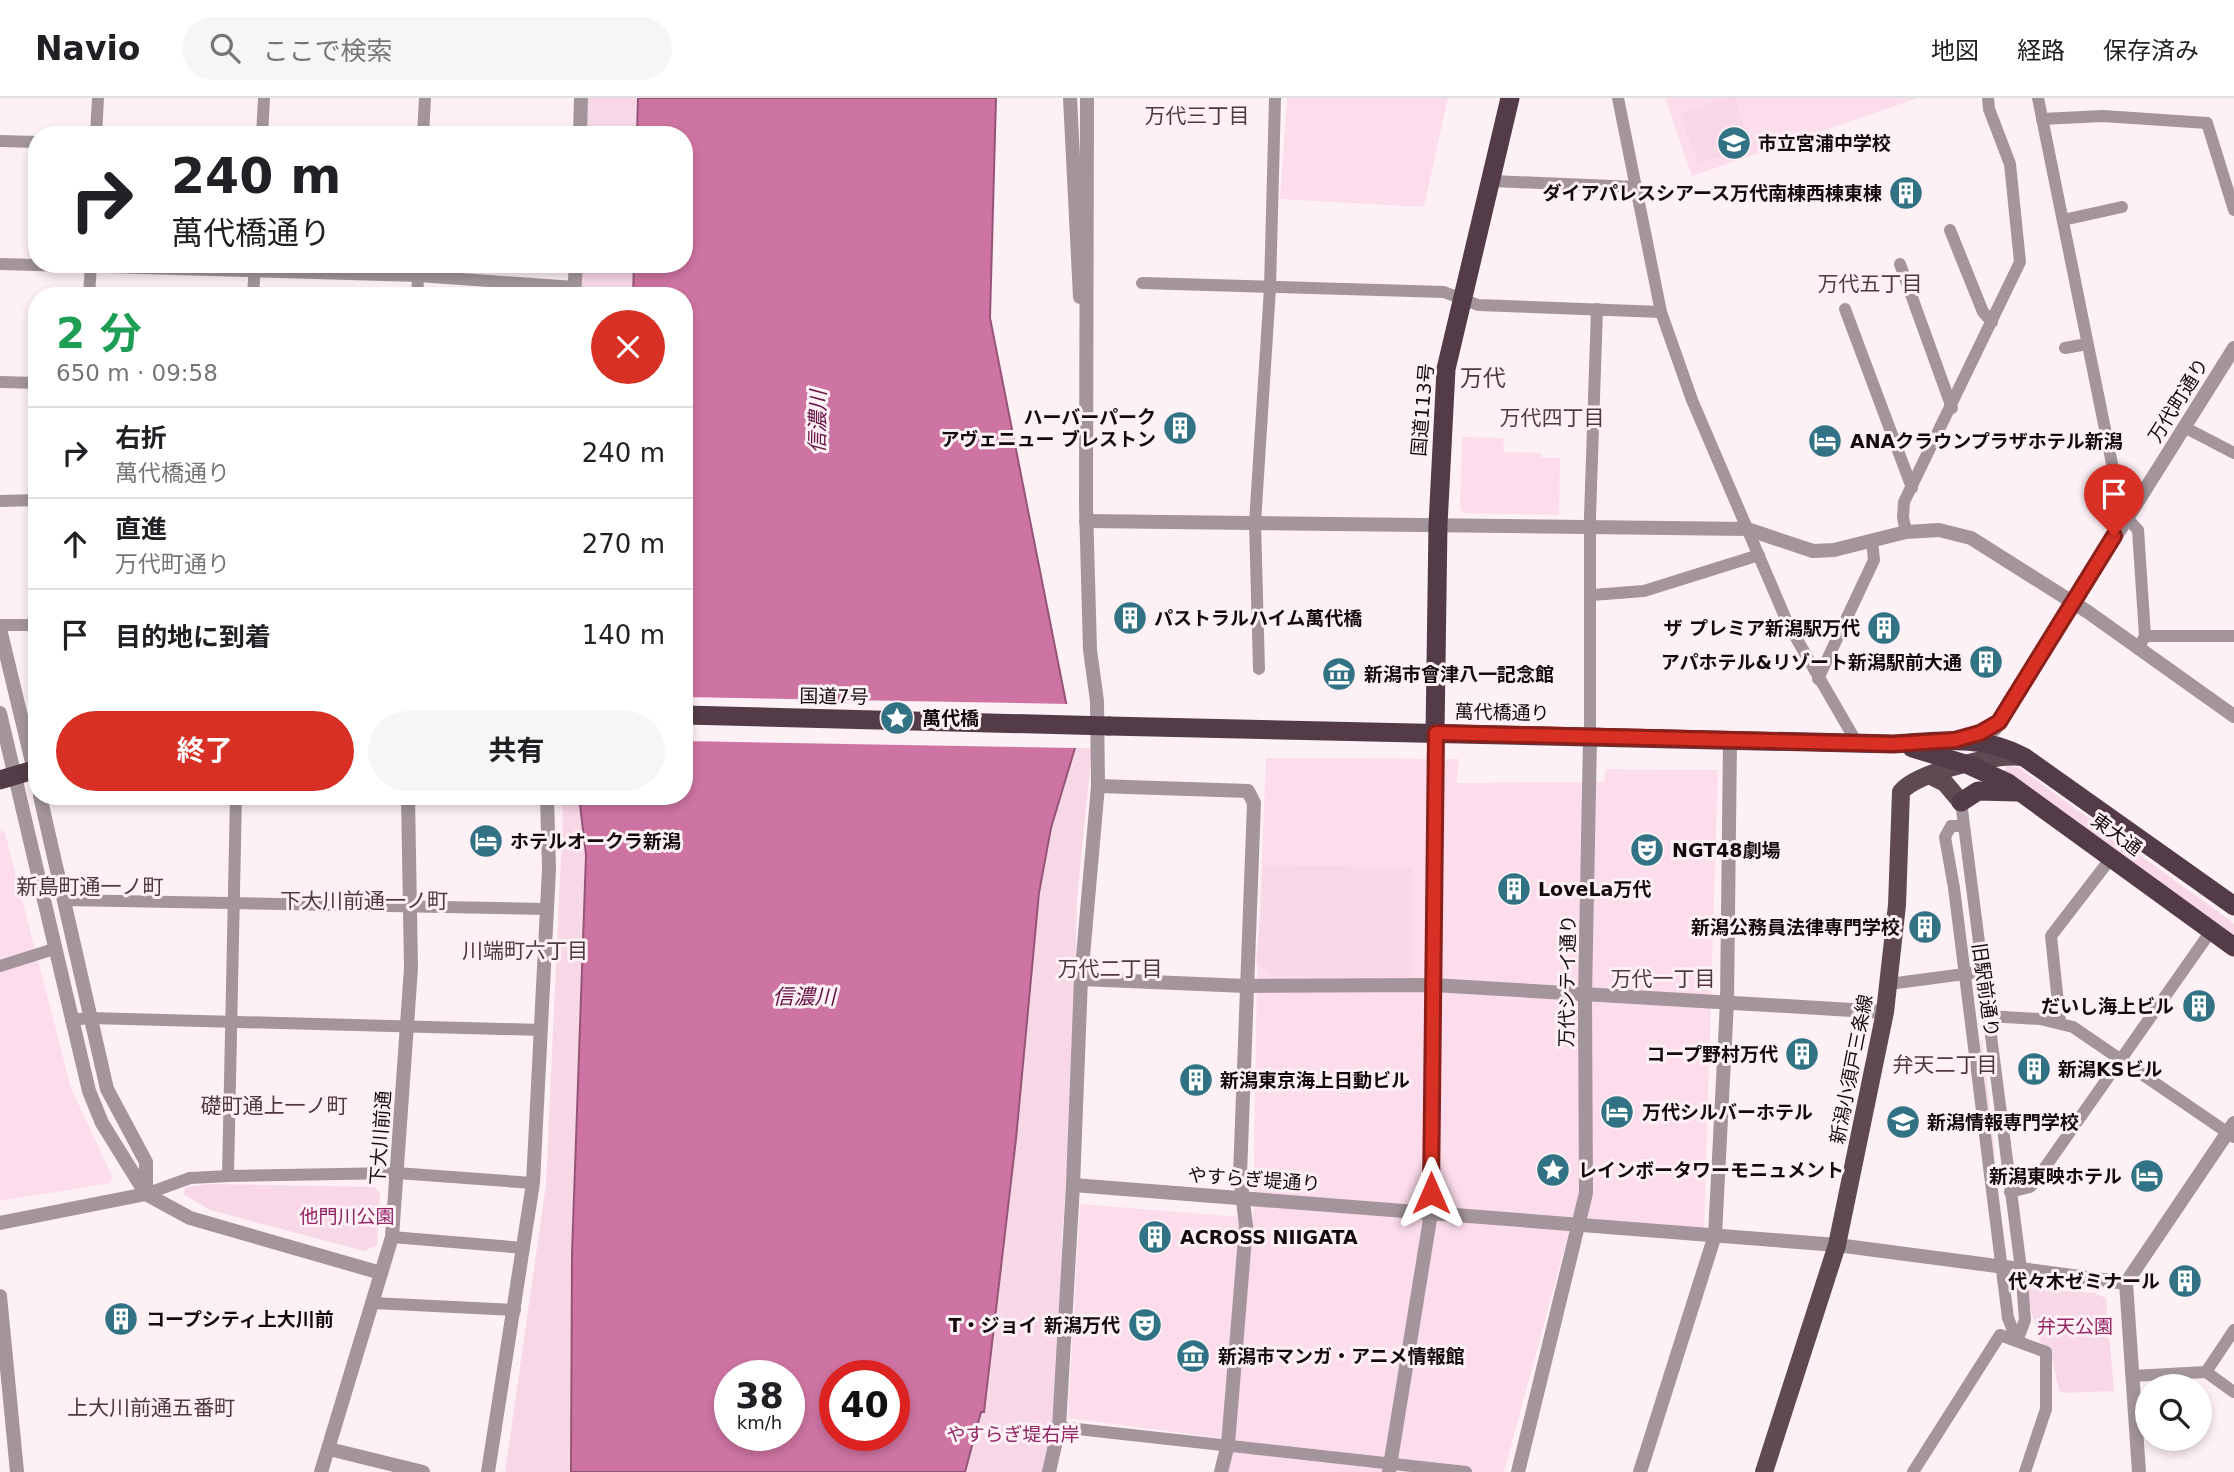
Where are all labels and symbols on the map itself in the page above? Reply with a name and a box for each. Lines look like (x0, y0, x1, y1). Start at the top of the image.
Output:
district label: 万代三丁目 (1145, 104, 1250, 128)
school or university icon: 市立宮浦中学校 (1715, 124, 1753, 162)
place label: 市立宮浦中学校 (1758, 132, 1891, 154)
building icon: ダイアパレスシアース万代南棟西棟東棟 (1887, 174, 1925, 212)
place label: ダイアパレスシアース万代南棟西棟東棟 (1542, 182, 1882, 204)
district label: 万代五丁目 (1818, 272, 1923, 296)
street label: 万代町通り (2143, 354, 2213, 446)
street label: 国道113号 (1407, 363, 1437, 457)
district label: 万代 (1460, 365, 1506, 391)
water label: 信濃川 (805, 388, 831, 454)
place label: ハーバーパーク アヴェニュー ブレストン (940, 406, 1156, 450)
district label: 万代四丁目 (1500, 406, 1605, 430)
building icon: ハーバーパーク アヴェニュー ブレストン (1161, 409, 1199, 447)
hotel icon: ANAクラウンプラザホテル新潟 (1806, 422, 1844, 460)
place label: ANAクラウンプラザホテル新潟 (1850, 430, 2123, 452)
pin (2084, 464, 2144, 536)
building icon: パストラルハイム萬代橋 (1111, 599, 1149, 637)
place label: パストラルハイム萬代橋 (1154, 607, 1362, 629)
building icon: ザ プレミア新潟駅万代 (1865, 609, 1903, 647)
place label: ザ プレミア新潟駅万代 (1663, 617, 1860, 639)
building icon: アパホテル&リゾート新潟駅前大通 (1967, 643, 2005, 681)
place label: アパホテル&リゾート新潟駅前大通 (1661, 651, 1962, 673)
museum icon: 新潟市會津八一記念館 (1320, 655, 1358, 693)
place label: 新潟市會津八一記念館 (1364, 663, 1554, 685)
street label: 国道7号 (799, 684, 869, 708)
place icon: 萬代橋 (878, 699, 916, 737)
street label: 萬代橋通り (1454, 700, 1550, 724)
place label: 萬代橋 (922, 707, 979, 729)
street label: 東大通 (2087, 808, 2147, 860)
hotel icon: ホテルオークラ新潟 (467, 822, 505, 860)
place label: ホテルオークラ新潟 (510, 830, 681, 852)
theatre icon: NGT48劇場 (1628, 831, 1666, 869)
place label: NGT48劇場 (1672, 839, 1781, 861)
building icon: LoveLa万代 (1495, 870, 1533, 908)
district label: 新島町通一ノ町 (17, 875, 164, 899)
place label: LoveLa万代 (1538, 878, 1651, 900)
district label: 下大川前通一ノ町 (280, 889, 448, 913)
building icon: 新潟公務員法律専門学校 (1906, 908, 1944, 946)
street label: 万代シテイ通り (1555, 914, 1579, 1048)
place label: 新潟公務員法律専門学校 (1691, 916, 1900, 938)
district label: 川端町六丁目 (462, 939, 588, 963)
street label: 旧駅前通り (1968, 941, 2004, 1039)
district label: 万代二丁目 (1058, 957, 1163, 981)
district label: 万代一丁目 (1611, 967, 1716, 991)
water label: 信濃川 (773, 985, 837, 1009)
building icon: だいし海上ビル (2180, 987, 2218, 1025)
street label: 新潟小須戸三条線 (1826, 992, 1876, 1146)
place label: だいし海上ビル (2041, 995, 2174, 1017)
building icon: コープ野村万代 (1783, 1035, 1821, 1073)
place label: コープ野村万代 (1646, 1043, 1778, 1065)
building icon: 新潟KSビル (2015, 1050, 2053, 1088)
district label: 弁天二丁目 (1893, 1053, 1998, 1077)
place label: 新潟KSビル (2058, 1058, 2162, 1080)
building icon: 新潟東京海上日動ビル (1177, 1061, 1215, 1099)
place label: 新潟東京海上日動ビル (1220, 1069, 1410, 1091)
street label: 下大川前通 (366, 1090, 394, 1186)
hotel icon: 万代シルバーホテル (1598, 1093, 1636, 1131)
district label: 礎町通上一ノ町 (201, 1094, 348, 1118)
place label: 万代シルバーホテル (1642, 1101, 1813, 1123)
school or university icon: 新潟情報専門学校 (1884, 1103, 1922, 1141)
place label: 新潟情報専門学校 (1927, 1111, 2079, 1133)
place icon: レインボータワーモニュメント (1534, 1151, 1572, 1189)
position arrow (1394, 1156, 1468, 1230)
hotel icon: 新潟東映ホテル (2128, 1157, 2166, 1195)
place label: レインボータワーモニュメント (1578, 1159, 1844, 1181)
street label: やすらぎ堤通り (1187, 1163, 1321, 1195)
place label: 新潟東映ホテル (1989, 1165, 2122, 1187)
park label: 他門川公園 (299, 1205, 395, 1227)
building icon: ACROSS NIIGATA (1136, 1218, 1174, 1256)
place label: ACROSS NIIGATA (1180, 1226, 1358, 1248)
building icon: 代々木ゼミナール (2166, 1262, 2204, 1300)
place label: 代々木ゼミナール (2008, 1270, 2160, 1292)
building icon: コープシティ上大川前 (102, 1300, 140, 1338)
theatre icon: T・ジョイ 新潟万代 (1126, 1306, 1164, 1344)
place label: コープシティ上大川前 (146, 1308, 334, 1330)
place label: T・ジョイ 新潟万代 (948, 1314, 1120, 1336)
park label: 弁天公園 (2037, 1315, 2113, 1337)
museum icon: 新潟市マンガ・アニメ情報館 (1174, 1337, 1212, 1375)
place label: 新潟市マンガ・アニメ情報館 (1218, 1345, 1465, 1367)
speed limit sign: 40 (819, 1360, 910, 1451)
district label: 上大川前通五番町 (67, 1396, 235, 1420)
park label: やすらぎ堤右岸 (946, 1423, 1080, 1445)

